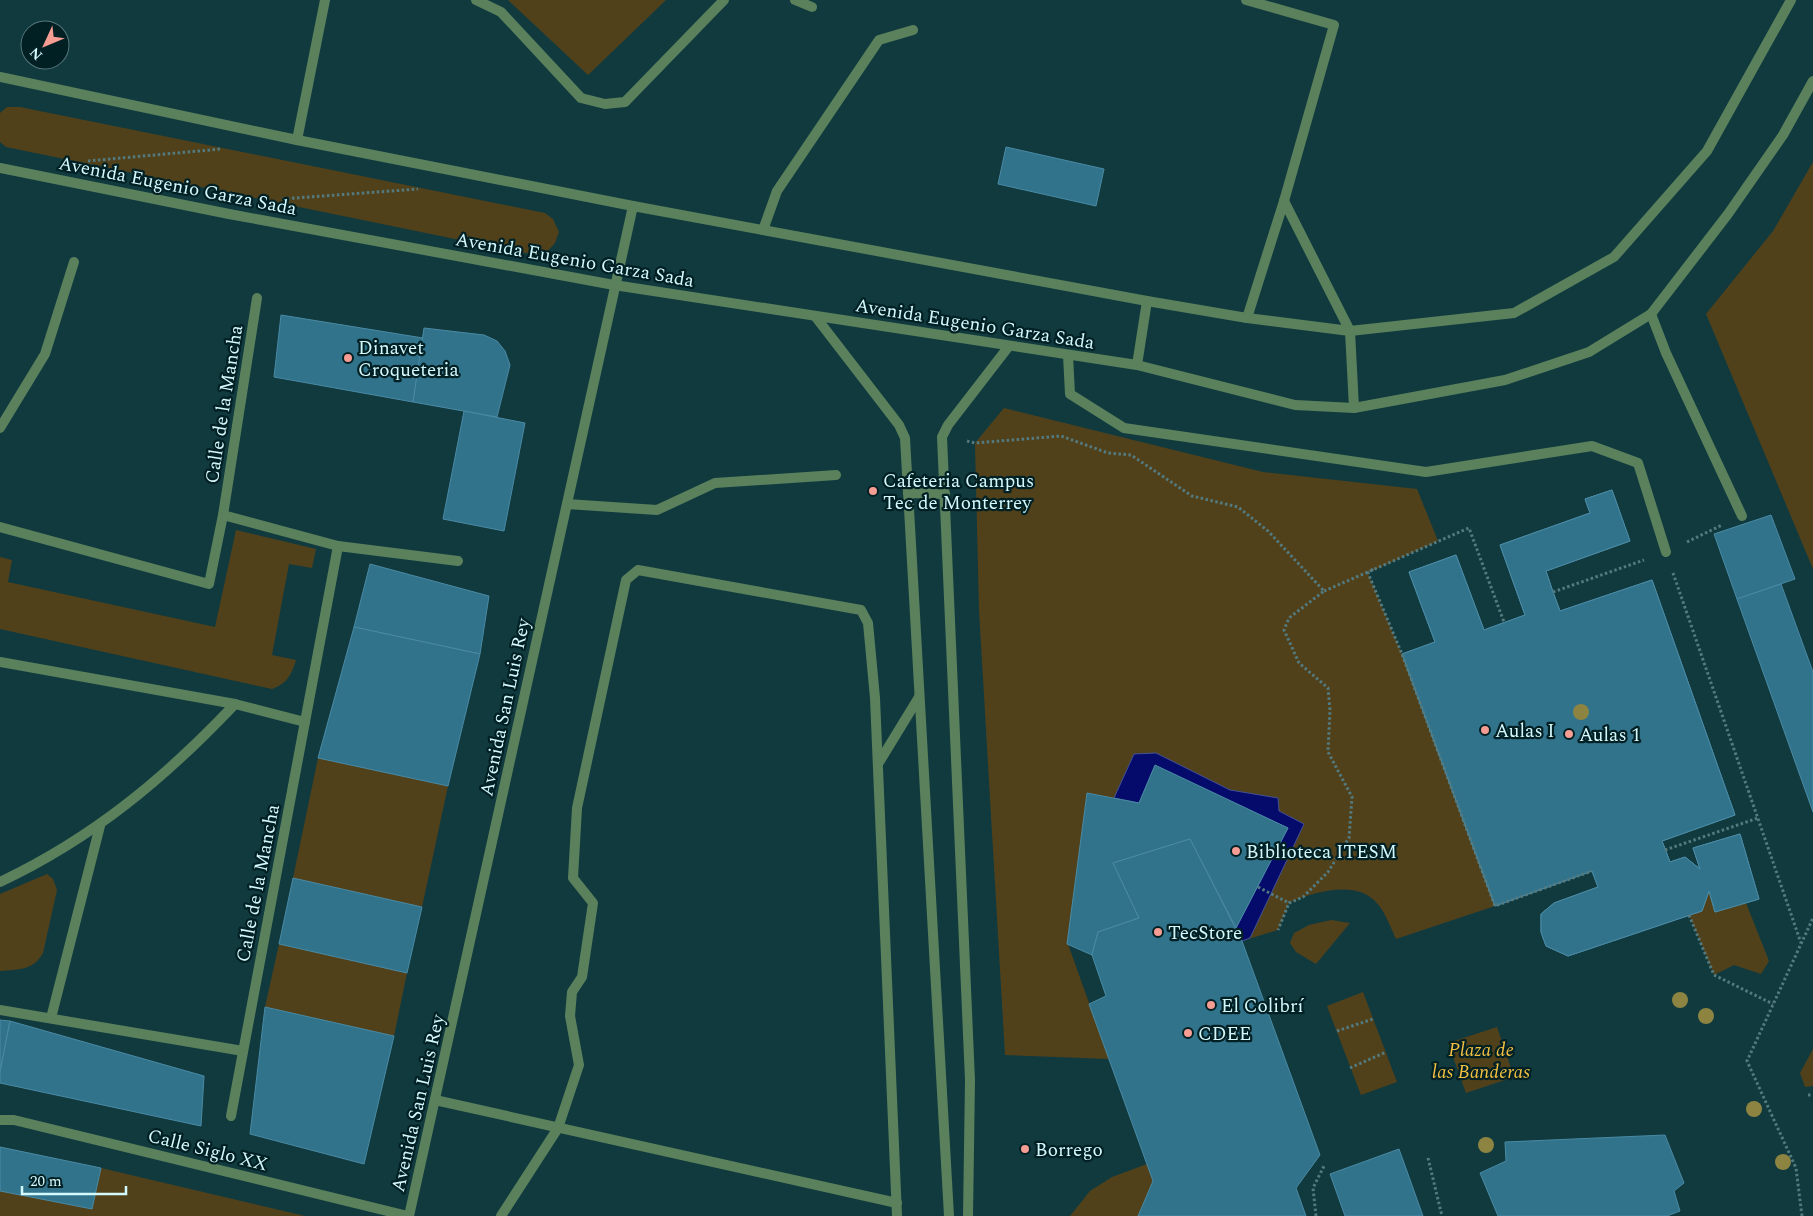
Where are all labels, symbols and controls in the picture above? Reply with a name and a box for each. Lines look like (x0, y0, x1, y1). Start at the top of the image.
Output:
north arrow (20, 20, 70, 70)
text: N (24, 42, 48, 65)
street label: Avenida Eugenio Garza Sada (56, 149, 300, 224)
street label: Avenida Eugenio Garza Sada (453, 225, 697, 296)
street label: Avenida Eugenio Garza Sada (853, 291, 1097, 358)
street label: Calle de la Mancha (198, 322, 251, 486)
place label: Dinavet Croqueteria (358, 334, 460, 385)
marker: Dinavet Croqueteria (342, 352, 354, 364)
place label: Cafeteria Campus Tec de Monterrey (883, 467, 1034, 518)
marker: Cafeteria Campus Tec de Monterrey (867, 485, 879, 497)
street label: Avenida San Luis Rey (472, 615, 539, 799)
place label: Aulas I (1495, 717, 1555, 746)
place label: Aulas 1 (1579, 721, 1641, 750)
marker: Aulas I (1479, 724, 1491, 736)
marker: Aulas 1 (1563, 728, 1575, 740)
street label: Calle de la Mancha (229, 801, 288, 965)
place label: Biblioteca ITESM (1246, 838, 1397, 867)
marker: Biblioteca ITESM (1230, 845, 1242, 857)
place label: TecStore (1168, 919, 1242, 948)
marker: TecStore (1152, 926, 1164, 938)
place label: El Colibrí (1221, 992, 1304, 1021)
marker: El Colibrí (1205, 999, 1217, 1011)
street label: Avenida San Luis Rey (384, 1011, 453, 1195)
place label: CDEE (1198, 1020, 1251, 1049)
marker: CDEE (1182, 1027, 1194, 1039)
park label: Plaza de las Banderas (1432, 1036, 1530, 1087)
street label: Calle Siglo XX (145, 1122, 271, 1179)
place label: Borrego (1035, 1136, 1103, 1165)
marker: Borrego (1019, 1143, 1031, 1155)
scale bar (22, 1164, 126, 1196)
text: 20 m (30, 1170, 62, 1193)

